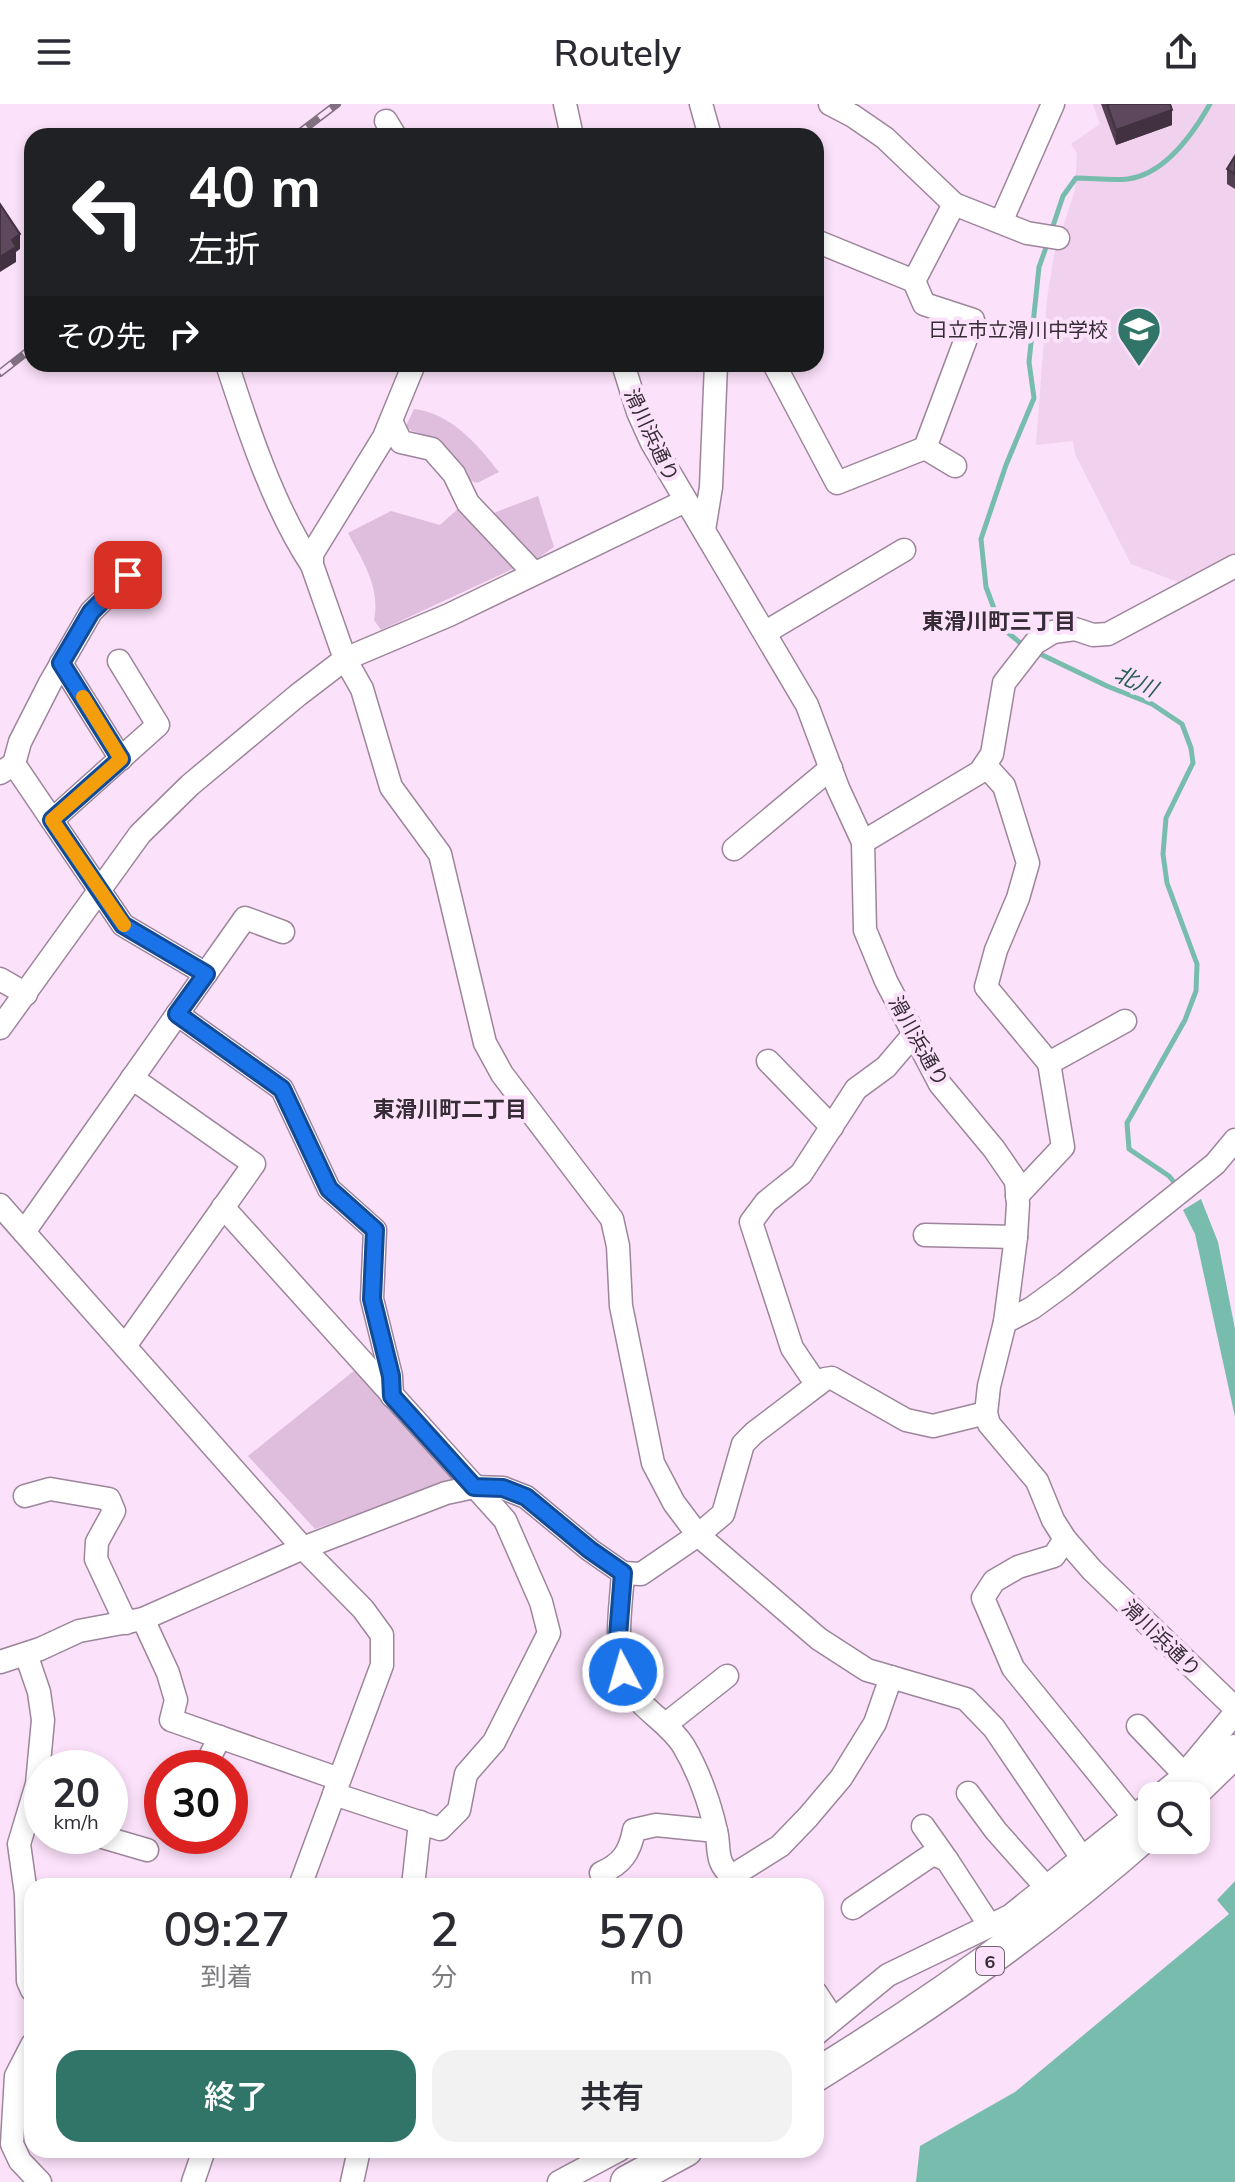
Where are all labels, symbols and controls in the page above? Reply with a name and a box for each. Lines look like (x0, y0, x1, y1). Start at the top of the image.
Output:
icon: menu (32, 30, 76, 74)
text: Routely (554, 30, 681, 75)
icon: share (1159, 30, 1203, 74)
text: 40 m (188, 151, 321, 221)
icon: left (56, 160, 160, 264)
text: 左折 (188, 226, 260, 271)
school or university icon: 日立市立滑川中学校 (1115, 305, 1163, 368)
icon: right (162, 312, 206, 356)
text: その先 (56, 317, 146, 355)
place label: 日立市立滑川中学校 (928, 317, 1108, 342)
street label: 滑川浜通り (620, 384, 684, 486)
pin (94, 541, 162, 609)
icon: arrive (106, 553, 150, 597)
district label: 東滑川町三丁目 (922, 607, 1076, 635)
water label: 北川 (1110, 659, 1164, 704)
street label: 滑川浜通り (884, 991, 954, 1091)
district label: 東滑川町二丁目 (373, 1095, 527, 1123)
street label: 滑川浜通り (1117, 1594, 1207, 1682)
position arrow (581, 1630, 665, 1714)
speed limit sign: 30 (144, 1750, 248, 1854)
text: 20 (52, 1767, 100, 1817)
map controls (1138, 1782, 1210, 1854)
button: search (1138, 1782, 1210, 1854)
text: km/h (53, 1809, 99, 1834)
text: 09:27 (164, 1898, 290, 1958)
text: 2 (430, 1898, 458, 1958)
text: 570 (598, 1900, 684, 1960)
road number: 6 (976, 1947, 1004, 1975)
text: m (630, 1958, 653, 1991)
text: 到着 (201, 1960, 253, 1993)
text: 分 (431, 1960, 457, 1993)
button: 終了 (56, 2050, 416, 2142)
button: 共有 (432, 2050, 792, 2142)

